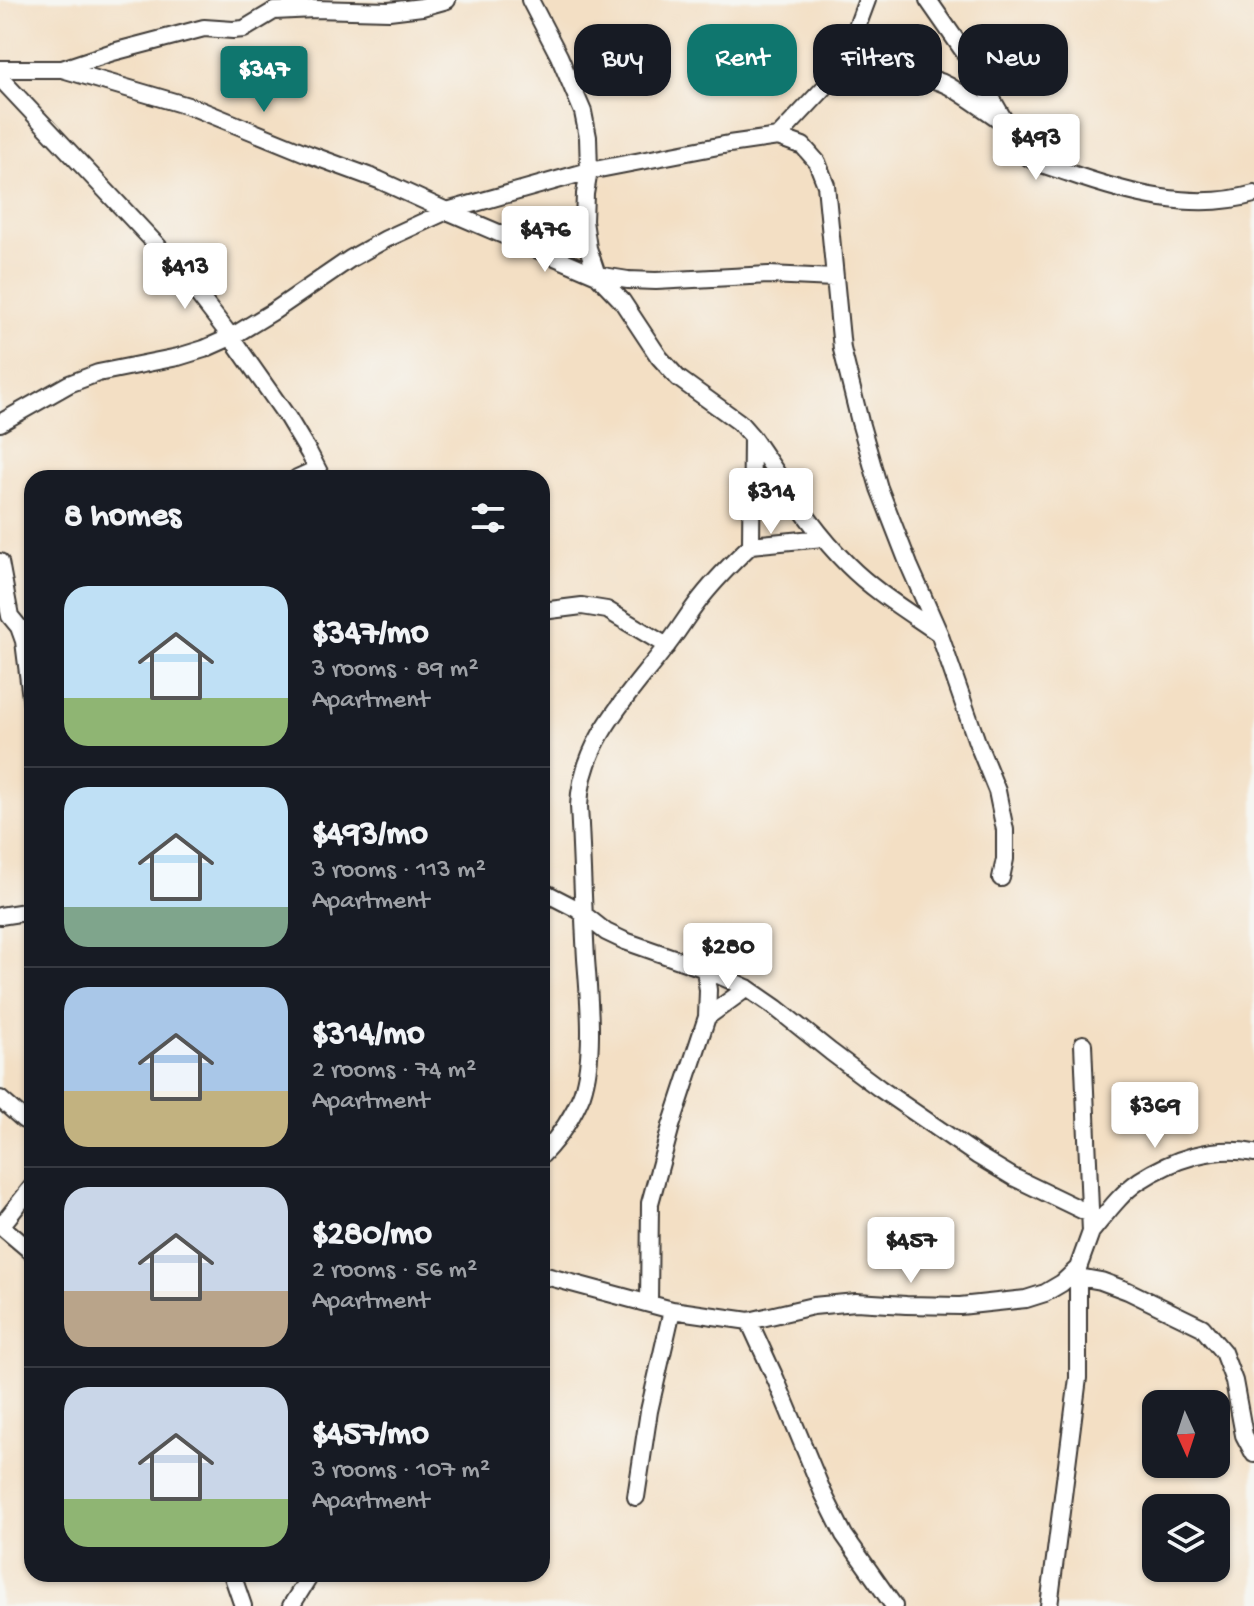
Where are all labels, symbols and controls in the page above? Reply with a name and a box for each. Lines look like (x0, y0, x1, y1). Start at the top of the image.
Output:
chip: Buy (574, 24, 671, 96)
chip: Rent (687, 24, 797, 96)
chip: Filters (813, 24, 942, 96)
chip: New (958, 24, 1068, 96)
pin: $347 (217, 46, 311, 114)
text: $347 (239, 56, 290, 87)
pin: $493 (989, 114, 1083, 182)
text: $493 (1011, 124, 1061, 155)
pin: $476 (498, 206, 592, 274)
text: $476 (520, 216, 570, 247)
pin: $413 (138, 243, 232, 311)
text: $413 (161, 253, 209, 284)
pin: $314 (724, 468, 818, 536)
text: $314 (747, 478, 795, 509)
icon: filters (466, 496, 510, 540)
text: 8 homes (64, 498, 181, 538)
text: $347/mo (312, 615, 429, 655)
icon: home (128, 618, 224, 714)
text: 3 rooms · 89 m² (312, 655, 479, 686)
text: Apartment (312, 686, 429, 717)
text: $493/mo (312, 816, 428, 856)
icon: home (128, 819, 224, 915)
text: 3 rooms · 113 m² (312, 856, 486, 887)
text: Apartment (312, 887, 429, 918)
pin: $280 (681, 923, 775, 991)
text: $280 (701, 933, 755, 964)
text: $314/mo (312, 1016, 425, 1056)
icon: home (128, 1019, 224, 1115)
text: 2 rooms · 74 m² (312, 1056, 476, 1087)
pin: $369 (1108, 1082, 1202, 1150)
text: Apartment (312, 1087, 429, 1118)
text: $369 (1129, 1092, 1181, 1123)
text: $280/mo (312, 1216, 432, 1256)
pin: $457 (864, 1217, 958, 1285)
icon: home (128, 1219, 224, 1315)
text: $457 (885, 1227, 937, 1258)
text: 2 rooms · 56 m² (312, 1256, 477, 1287)
text: Apartment (312, 1287, 429, 1318)
north arrow (1142, 1390, 1230, 1478)
map controls (1142, 1390, 1230, 1582)
text: $457/mo (312, 1416, 429, 1456)
icon: home (128, 1419, 224, 1515)
text: 3 rooms · 107 m² (312, 1456, 490, 1487)
text: Apartment (312, 1487, 429, 1518)
button: layers (1142, 1494, 1230, 1582)

